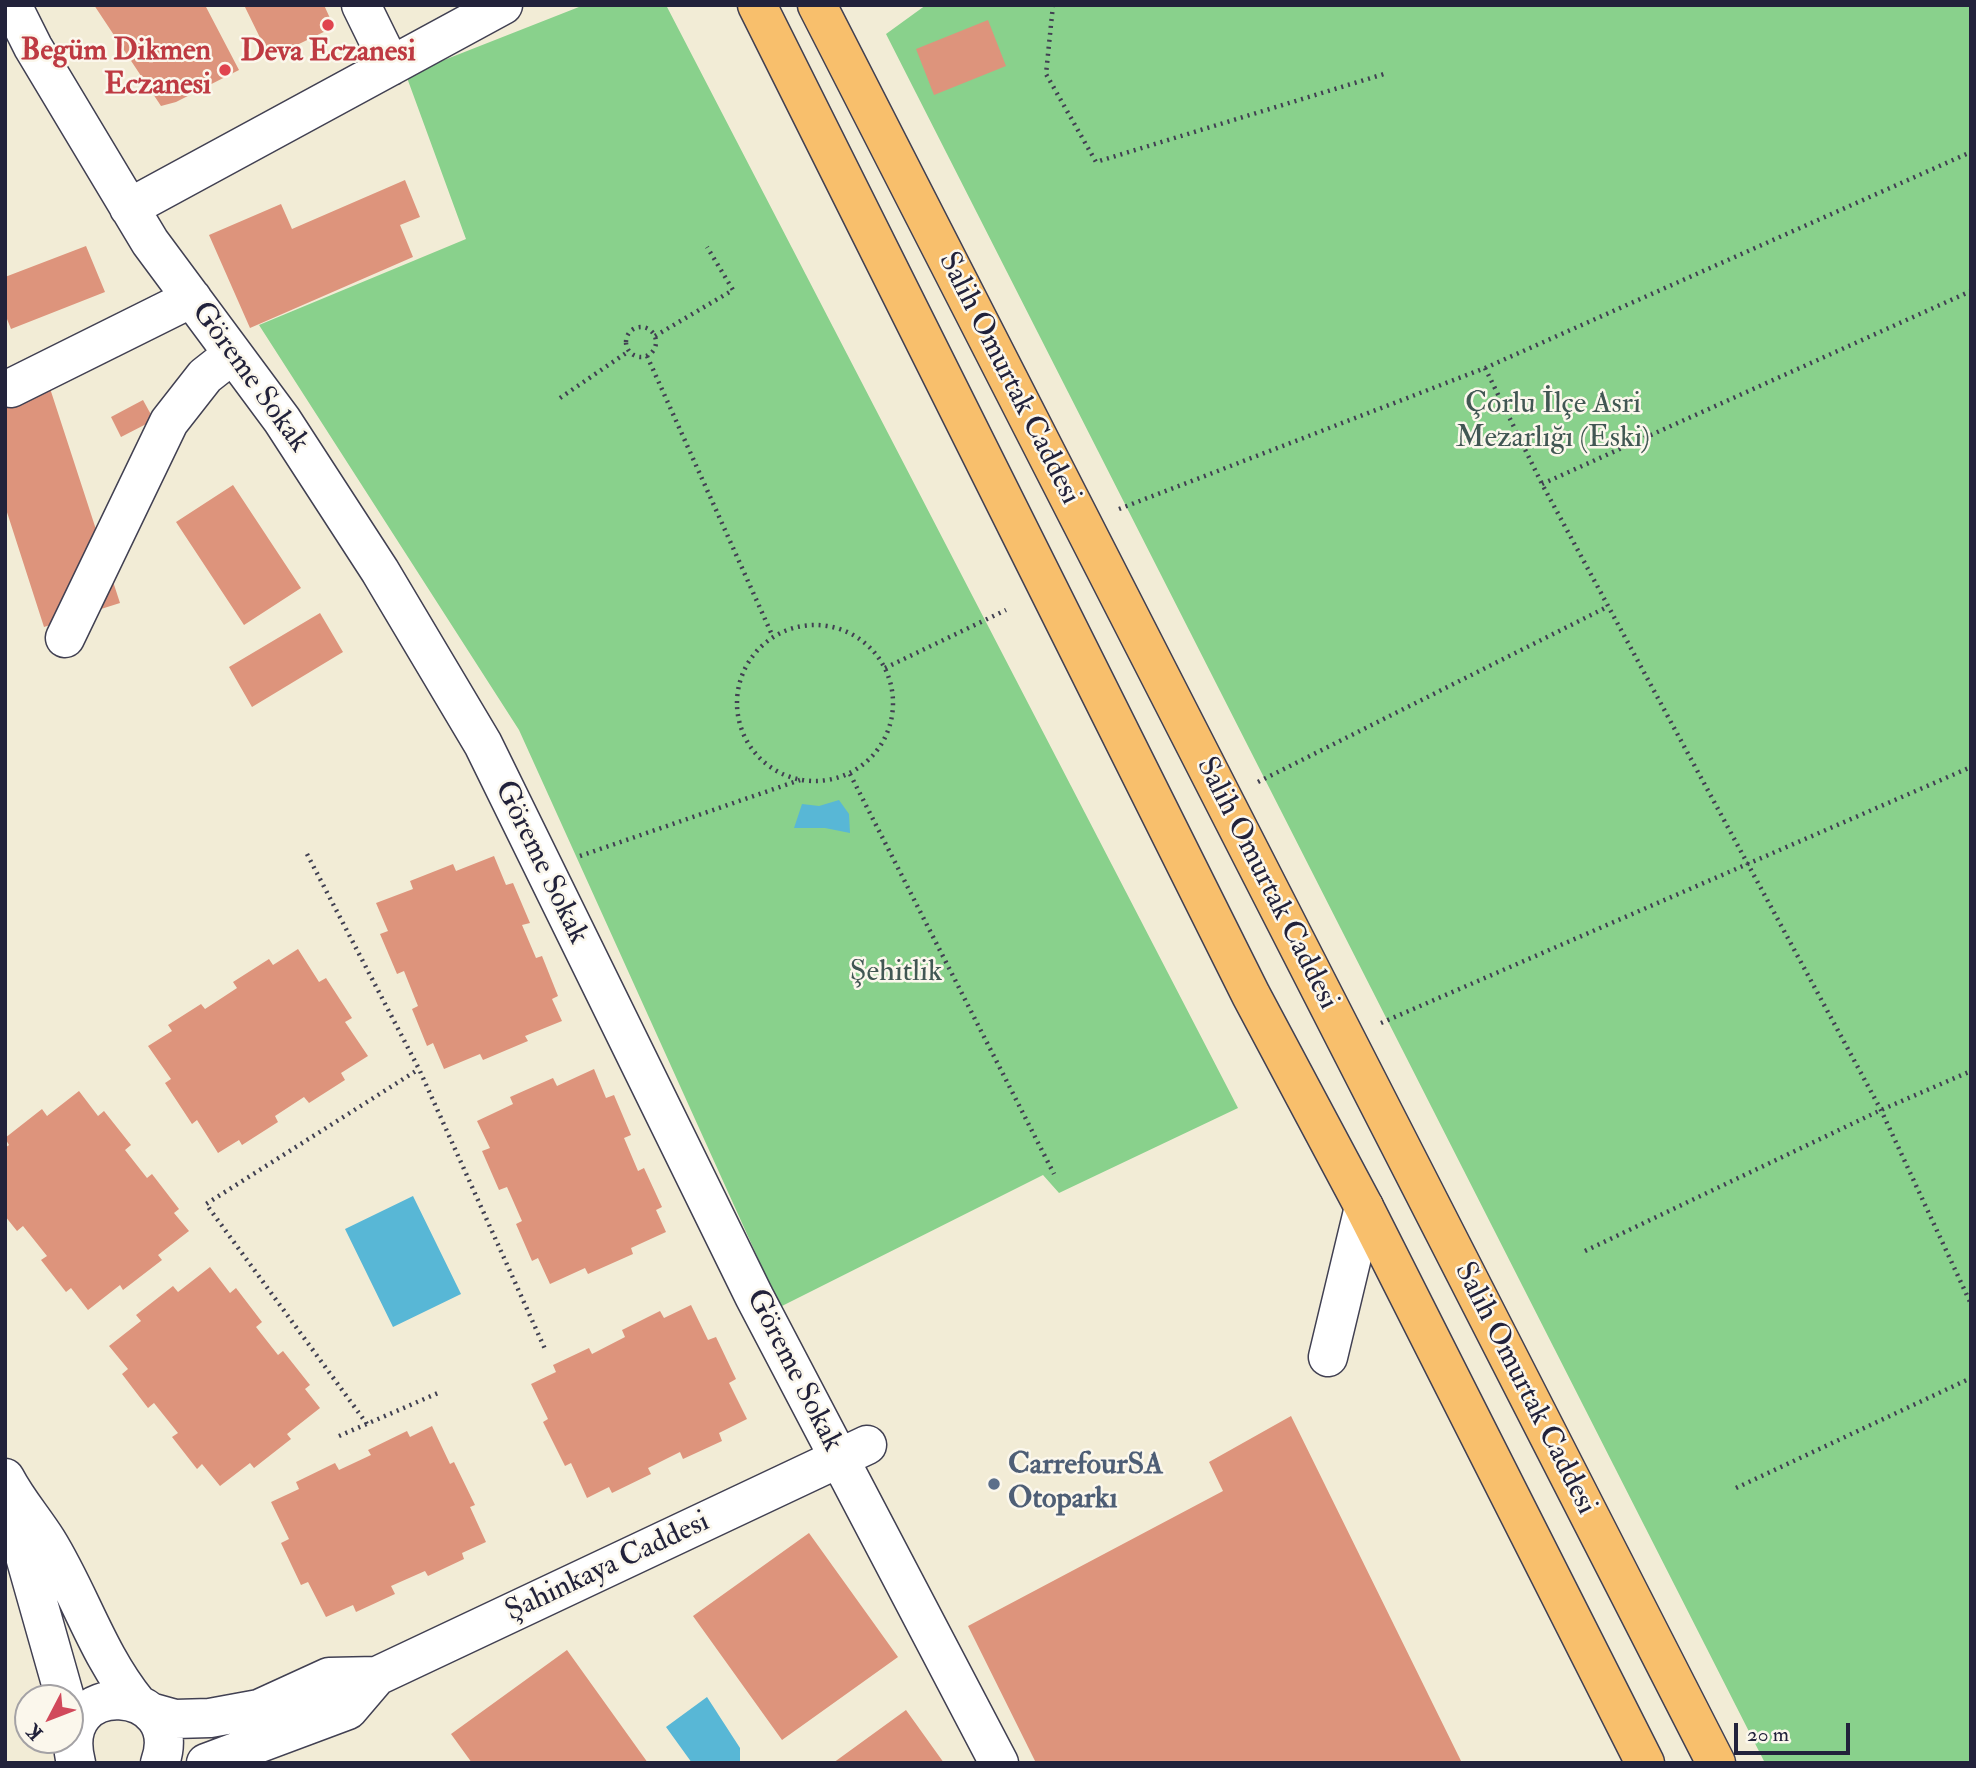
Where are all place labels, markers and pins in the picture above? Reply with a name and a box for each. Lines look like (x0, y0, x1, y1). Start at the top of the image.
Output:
marker: Deva Eczanesi (320, 17, 336, 33)
place label: Begüm Dikmen Eczanesi (21, 35, 211, 105)
place label: Deva Eczanesi (240, 36, 416, 72)
marker: Begüm Dikmen Eczanesi (217, 62, 233, 78)
place label: CarrefourSA Otoparkı (1008, 1449, 1163, 1520)
marker: CarrefourSA Otoparkı (986, 1476, 1002, 1492)

